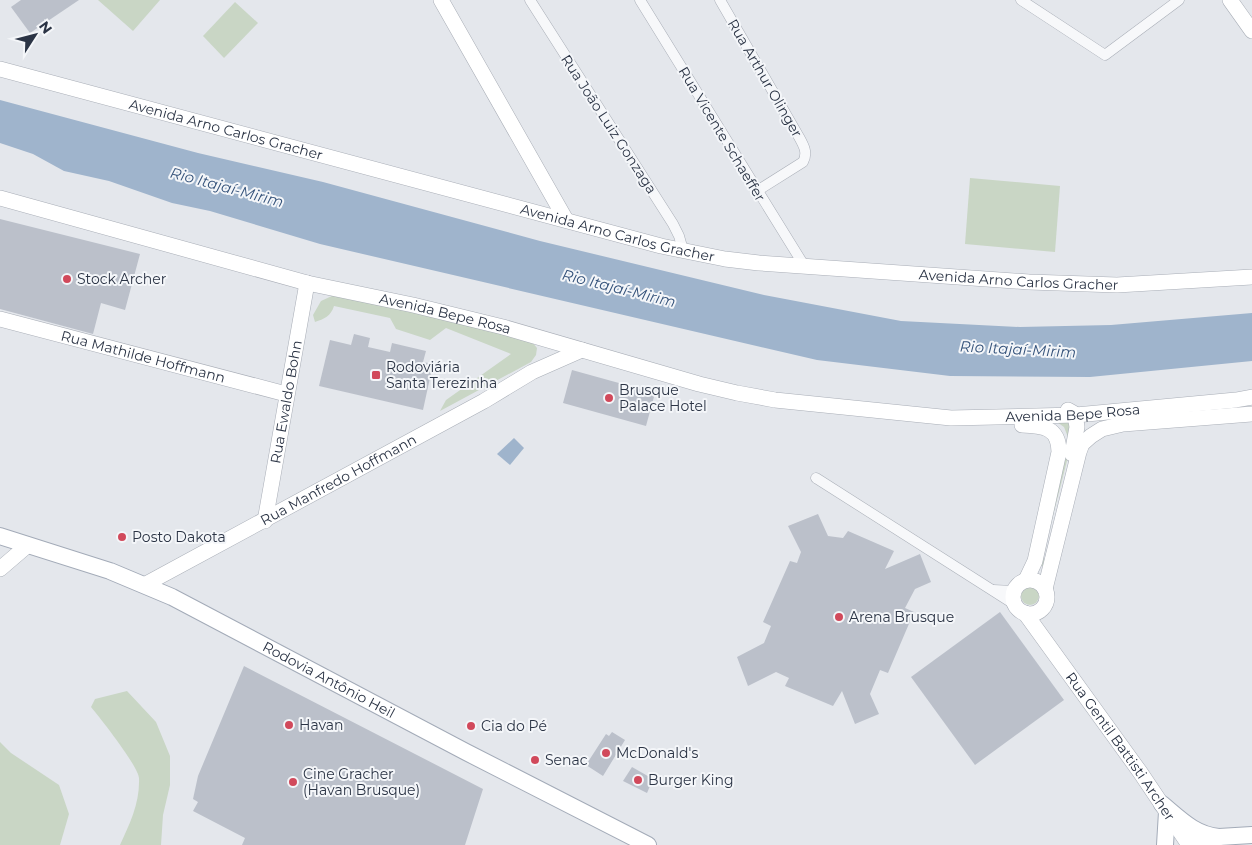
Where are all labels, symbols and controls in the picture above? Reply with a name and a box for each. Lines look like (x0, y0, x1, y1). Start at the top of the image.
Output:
north arrow (10, 10, 60, 60)
street label: Rua Arthur Olinger (724, 16, 806, 141)
text: N (35, 17, 56, 37)
street label: Rua João Luiz Gonzaga (557, 51, 661, 197)
street label: Rua Vicente Schaeffer (675, 63, 770, 205)
street label: Avenida Arno Carlos Gracher (127, 95, 325, 164)
water label: Rio Itajaí-Mirim (168, 163, 286, 211)
street label: Avenida Arno Carlos Gracher (518, 200, 717, 266)
water label: Rio Itajaí-Mirim (560, 265, 678, 311)
street label: Avenida Arno Carlos Gracher (918, 265, 1119, 294)
place label: Stock Archer (77, 270, 167, 288)
marker: Stock Archer (61, 273, 73, 285)
street label: Avenida Bepe Rosa (378, 289, 513, 338)
street label: Rua Mathilde Hoffmann (59, 326, 227, 387)
water label: Rio Itajaí-Mirim (959, 336, 1077, 362)
street label: Rua Ewaldo Bohn (266, 339, 306, 465)
place label: Rodoviária Santa Terezinha (386, 358, 497, 392)
marker: Rodoviária Santa Terezinha (370, 369, 382, 381)
place label: Brusque Palace Hotel (619, 381, 707, 415)
marker: Brusque Palace Hotel (603, 392, 615, 404)
street label: Avenida Bepe Rosa (1005, 400, 1141, 426)
street label: Rua Manfredo Hoffmann (257, 430, 420, 529)
place label: Posto Dakota (132, 528, 226, 546)
marker: Posto Dakota (116, 531, 128, 543)
place label: Arena Brusque (849, 608, 954, 626)
marker: Arena Brusque (833, 611, 845, 623)
street label: Rodovia Antônio Heil (260, 637, 398, 722)
street label: Rua Gentil Battisti Archer (1062, 669, 1179, 824)
place label: Havan (299, 716, 344, 734)
place label: Cia do Pé (481, 717, 547, 735)
marker: Havan (283, 719, 295, 731)
marker: Cia do Pé (465, 720, 477, 732)
place label: McDonald's (616, 744, 698, 762)
marker: McDonald's (600, 747, 612, 759)
place label: Senac (545, 751, 588, 769)
marker: Senac (529, 754, 541, 766)
place label: Cine Gracher (Havan Brusque) (303, 765, 420, 799)
place label: Burger King (648, 771, 734, 789)
marker: Burger King (632, 774, 644, 786)
marker: Cine Gracher (Havan Brusque) (287, 776, 299, 788)

